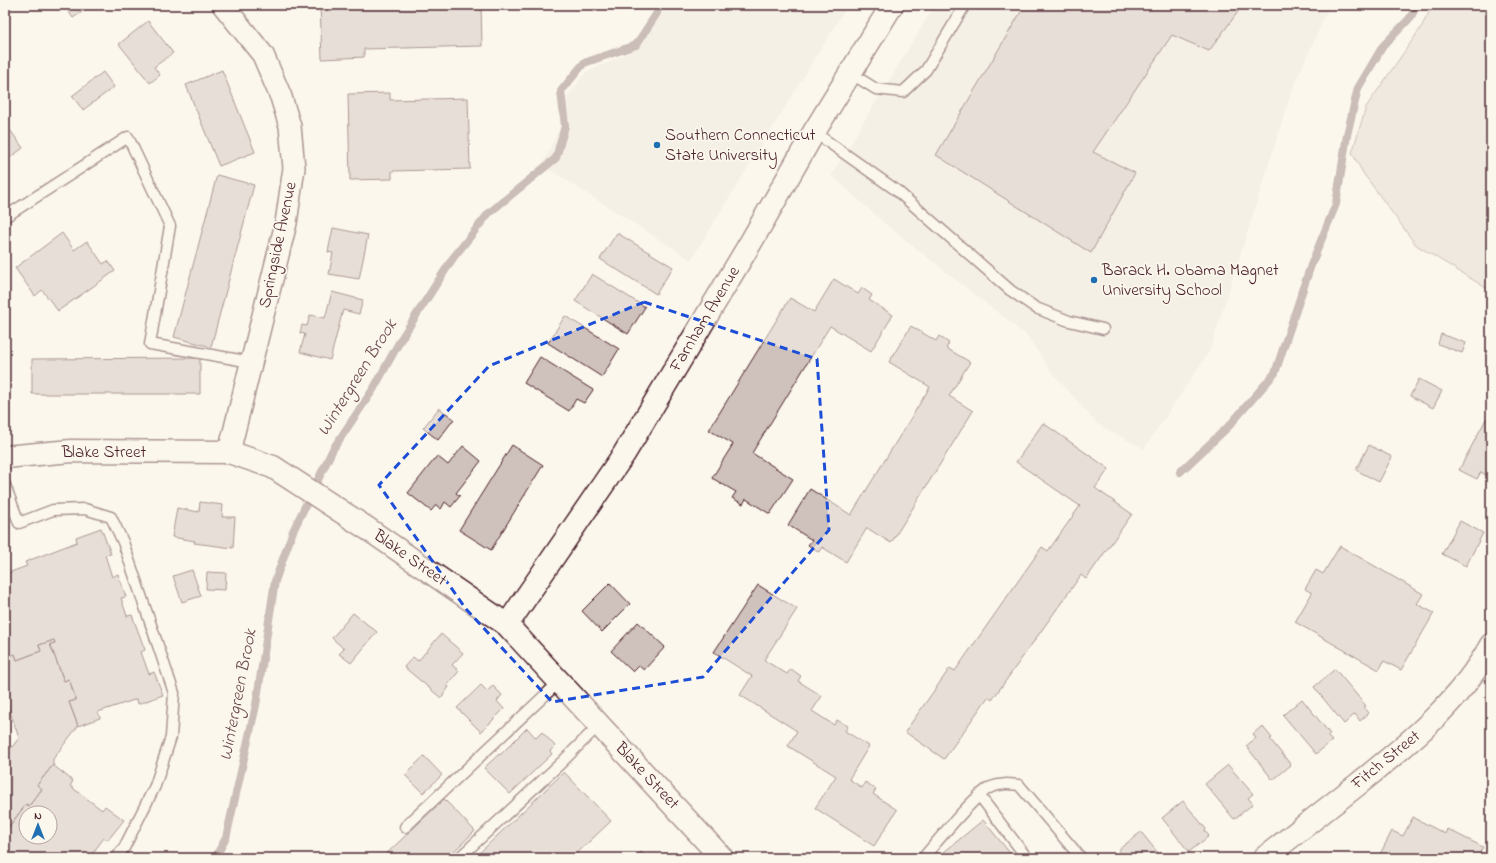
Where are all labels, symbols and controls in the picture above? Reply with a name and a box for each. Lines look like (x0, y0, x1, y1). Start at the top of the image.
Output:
place label: Southern Connecticut State University (665, 123, 816, 169)
marker: Southern Connecticut State University (652, 140, 662, 150)
street label: Springside Avenue (252, 179, 306, 311)
place label: Barack H. Obama Magnet University School (1101, 258, 1279, 304)
street label: Farnham Avenue (663, 261, 747, 377)
marker: Barack H. Obama Magnet University School (1089, 275, 1099, 285)
water label: Wintergreen Brook (312, 314, 405, 442)
street label: Blake Street (61, 440, 147, 465)
street label: Blake Street (367, 523, 452, 593)
water label: Wintergreen Brook (213, 626, 265, 763)
street label: Fitch Street (1345, 724, 1426, 796)
street label: Blake Street (608, 736, 685, 816)
north arrow (18, 805, 58, 845)
text: N (34, 808, 42, 824)

